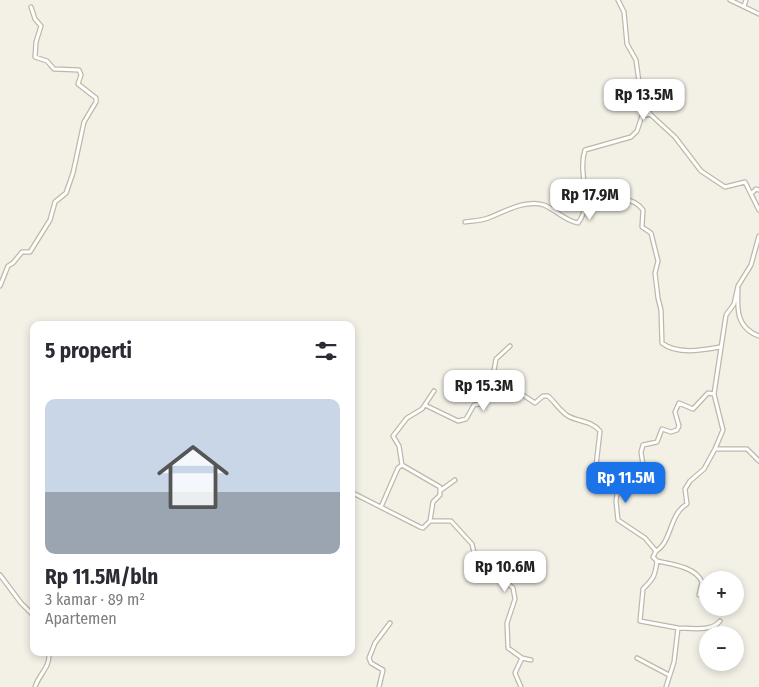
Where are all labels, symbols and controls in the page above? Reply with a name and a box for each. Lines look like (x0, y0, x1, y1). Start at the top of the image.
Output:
pin: Rp 13.5M (592, 78, 696, 121)
text: Rp 13.5M (615, 85, 673, 104)
pin: Rp 17.9M (538, 178, 642, 221)
text: Rp 17.9M (561, 185, 619, 204)
icon: filters (312, 337, 340, 365)
text: 5 properti (45, 338, 132, 364)
pin: Rp 15.3M (432, 370, 536, 412)
text: Rp 15.3M (455, 376, 513, 395)
icon: home (148, 432, 238, 522)
pin: Rp 11.5M (574, 462, 678, 504)
text: Rp 11.5M (597, 468, 655, 487)
pin: Rp 10.6M (453, 550, 557, 593)
text: Rp 10.6M (475, 557, 535, 576)
text: Rp 11.5M/bln (45, 564, 158, 590)
map controls (699, 571, 744, 671)
button: + (699, 571, 744, 616)
text: 3 kamar · 89 m² (45, 590, 145, 609)
text: Apartemen (45, 609, 117, 628)
button: − (699, 626, 744, 671)

